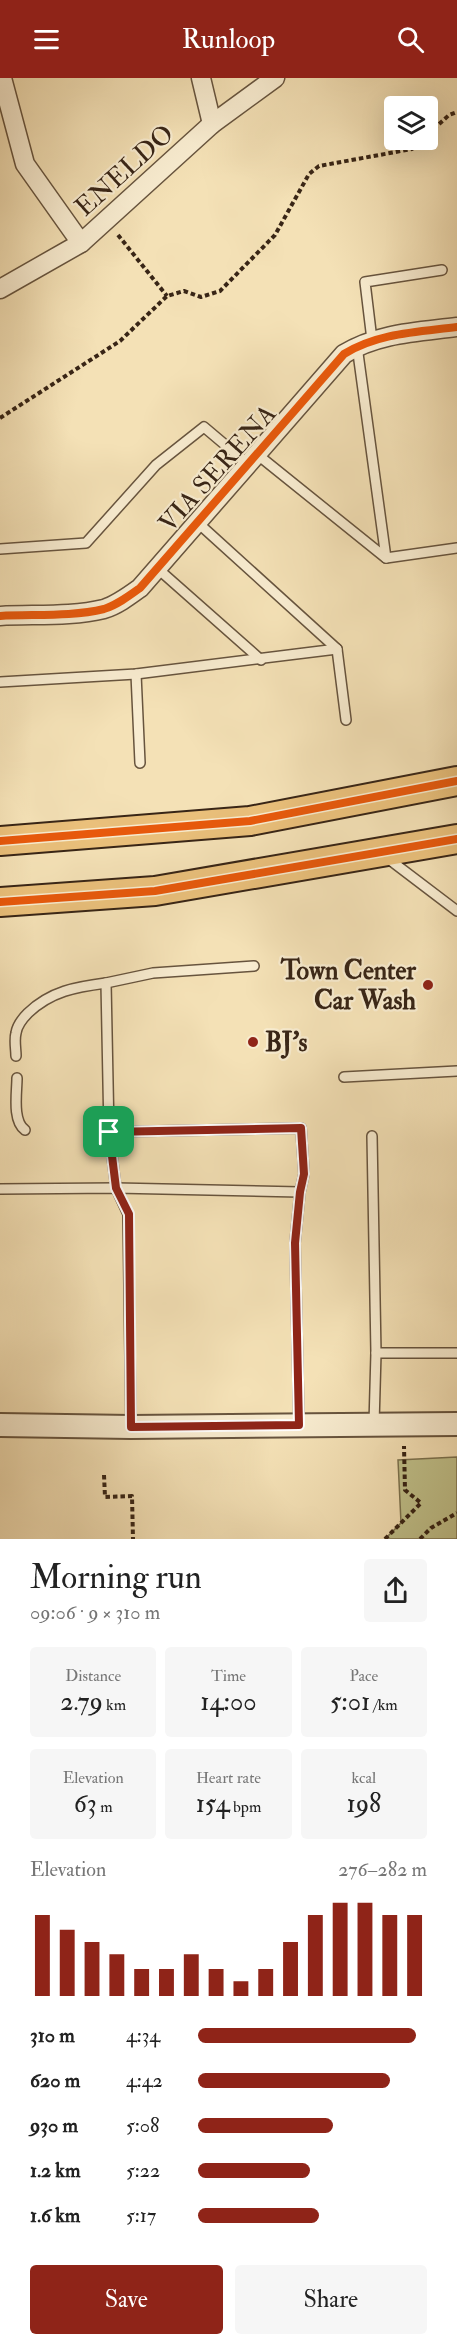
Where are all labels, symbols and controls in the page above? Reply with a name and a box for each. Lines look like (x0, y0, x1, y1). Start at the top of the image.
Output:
icon: menu (30, 23, 63, 56)
text: Runloop (182, 23, 275, 56)
icon: search (394, 23, 427, 56)
map controls (384, 96, 438, 150)
button: layers (384, 96, 438, 150)
street label: ENELDO (69, 118, 181, 223)
street label: VIA SERENA (152, 398, 284, 539)
place label: Town Center Car Wash (280, 955, 416, 1017)
marker: Town Center Car Wash (421, 978, 435, 992)
place label: BJ's (265, 1027, 308, 1059)
marker: BJ's (246, 1035, 260, 1049)
pin (83, 1106, 134, 1157)
icon: arrive (92, 1115, 125, 1148)
text: Morning run (30, 1557, 202, 1598)
button: share (364, 1559, 427, 1622)
text: 09:06 · 9 × 310 m (30, 1600, 160, 1625)
text: Distance (65, 1666, 121, 1686)
text: Time (211, 1666, 246, 1686)
text: Pace (349, 1666, 378, 1686)
text: 2.79 (60, 1686, 103, 1718)
text: 14:00 (200, 1686, 257, 1718)
text: 5:01 (330, 1686, 370, 1718)
text: km (103, 1695, 126, 1715)
text: /km (370, 1695, 398, 1715)
text: Elevation (63, 1768, 124, 1788)
text: Heart rate (196, 1768, 261, 1788)
text: kcal (352, 1768, 376, 1788)
text: 63 (74, 1788, 97, 1820)
text: 154 (196, 1788, 230, 1820)
text: 198 (346, 1788, 381, 1820)
text: m (97, 1797, 113, 1817)
text: bpm (230, 1797, 261, 1817)
text: Elevation (30, 1857, 106, 1882)
text: 276–282 m (338, 1857, 427, 1882)
text: 310 m (30, 2023, 75, 2048)
text: 4:34 (126, 2023, 160, 2048)
text: 620 m (30, 2068, 80, 2093)
text: 4:42 (126, 2068, 163, 2093)
text: 930 m (30, 2113, 78, 2138)
text: 5:08 (126, 2113, 159, 2138)
text: 1.2 km (30, 2158, 80, 2183)
text: 5:22 (126, 2158, 160, 2183)
text: 1.6 km (30, 2203, 80, 2228)
text: 5:17 (126, 2203, 156, 2228)
button: Save (30, 2265, 223, 2334)
button: Share (235, 2265, 427, 2334)

